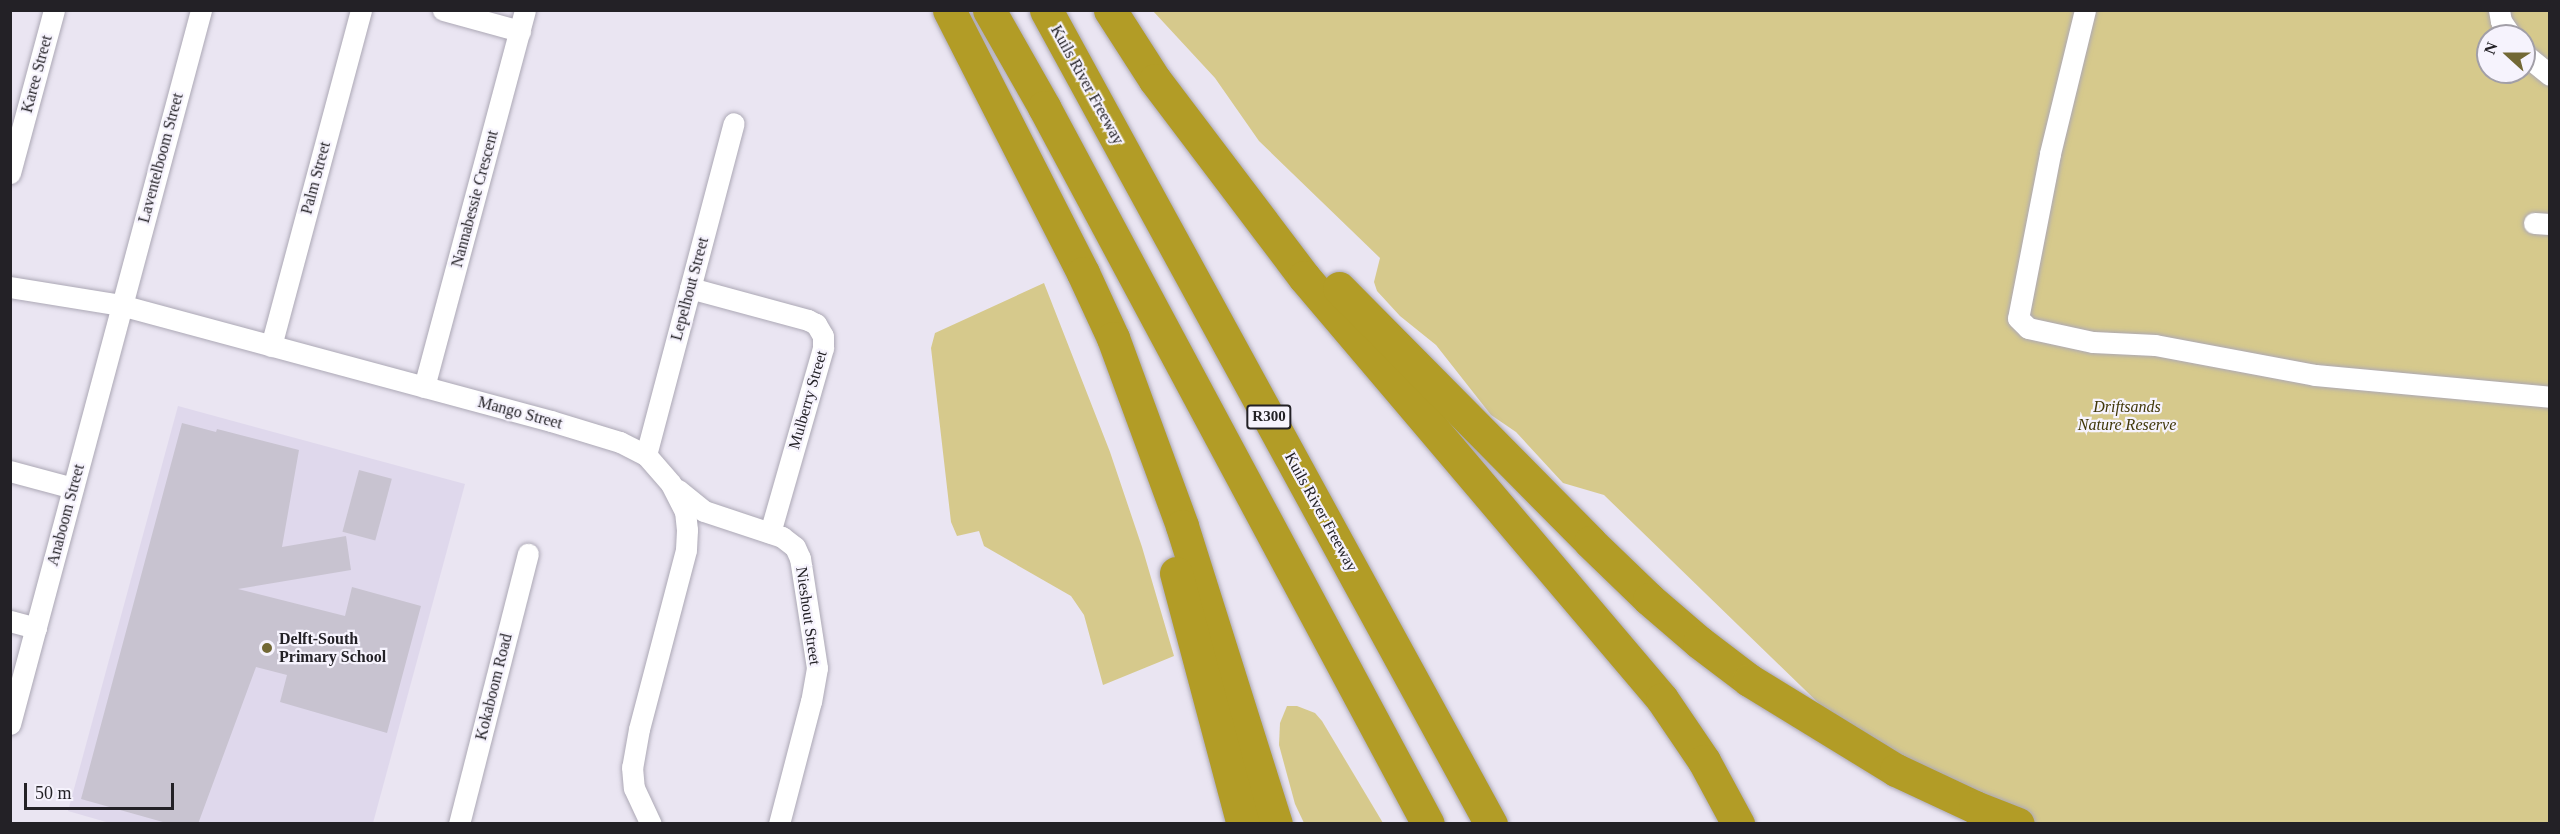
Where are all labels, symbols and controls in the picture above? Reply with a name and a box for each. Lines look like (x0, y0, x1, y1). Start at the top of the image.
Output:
street label: Kuils River Freeway (1046, 22, 1128, 148)
north arrow (2476, 24, 2536, 84)
street label: Karee Street (17, 33, 57, 115)
text: N (2481, 40, 2501, 57)
street label: Laventelboom Street (134, 91, 188, 225)
street label: Nannabessie Crescent (448, 128, 502, 270)
street label: Palm Street (297, 140, 335, 216)
street label: Lepelhout Street (667, 235, 713, 343)
street label: Mulberry Street (785, 348, 831, 452)
street label: Mango Street (476, 393, 564, 433)
park label: Driftsands Nature Reserve (2078, 397, 2176, 435)
road number: R300 (1245, 405, 1293, 429)
street label: Kuils River Freeway (1280, 449, 1362, 575)
street label: Anaboom Street (43, 462, 89, 568)
street label: Nieshout Street (792, 566, 824, 666)
place label: Delft-South Primary School (279, 629, 386, 667)
street label: Kokaboom Road (472, 632, 516, 742)
marker: Delft-South Primary School (260, 641, 274, 655)
scale bar (27, 771, 177, 809)
text: 50 m (35, 783, 72, 803)

